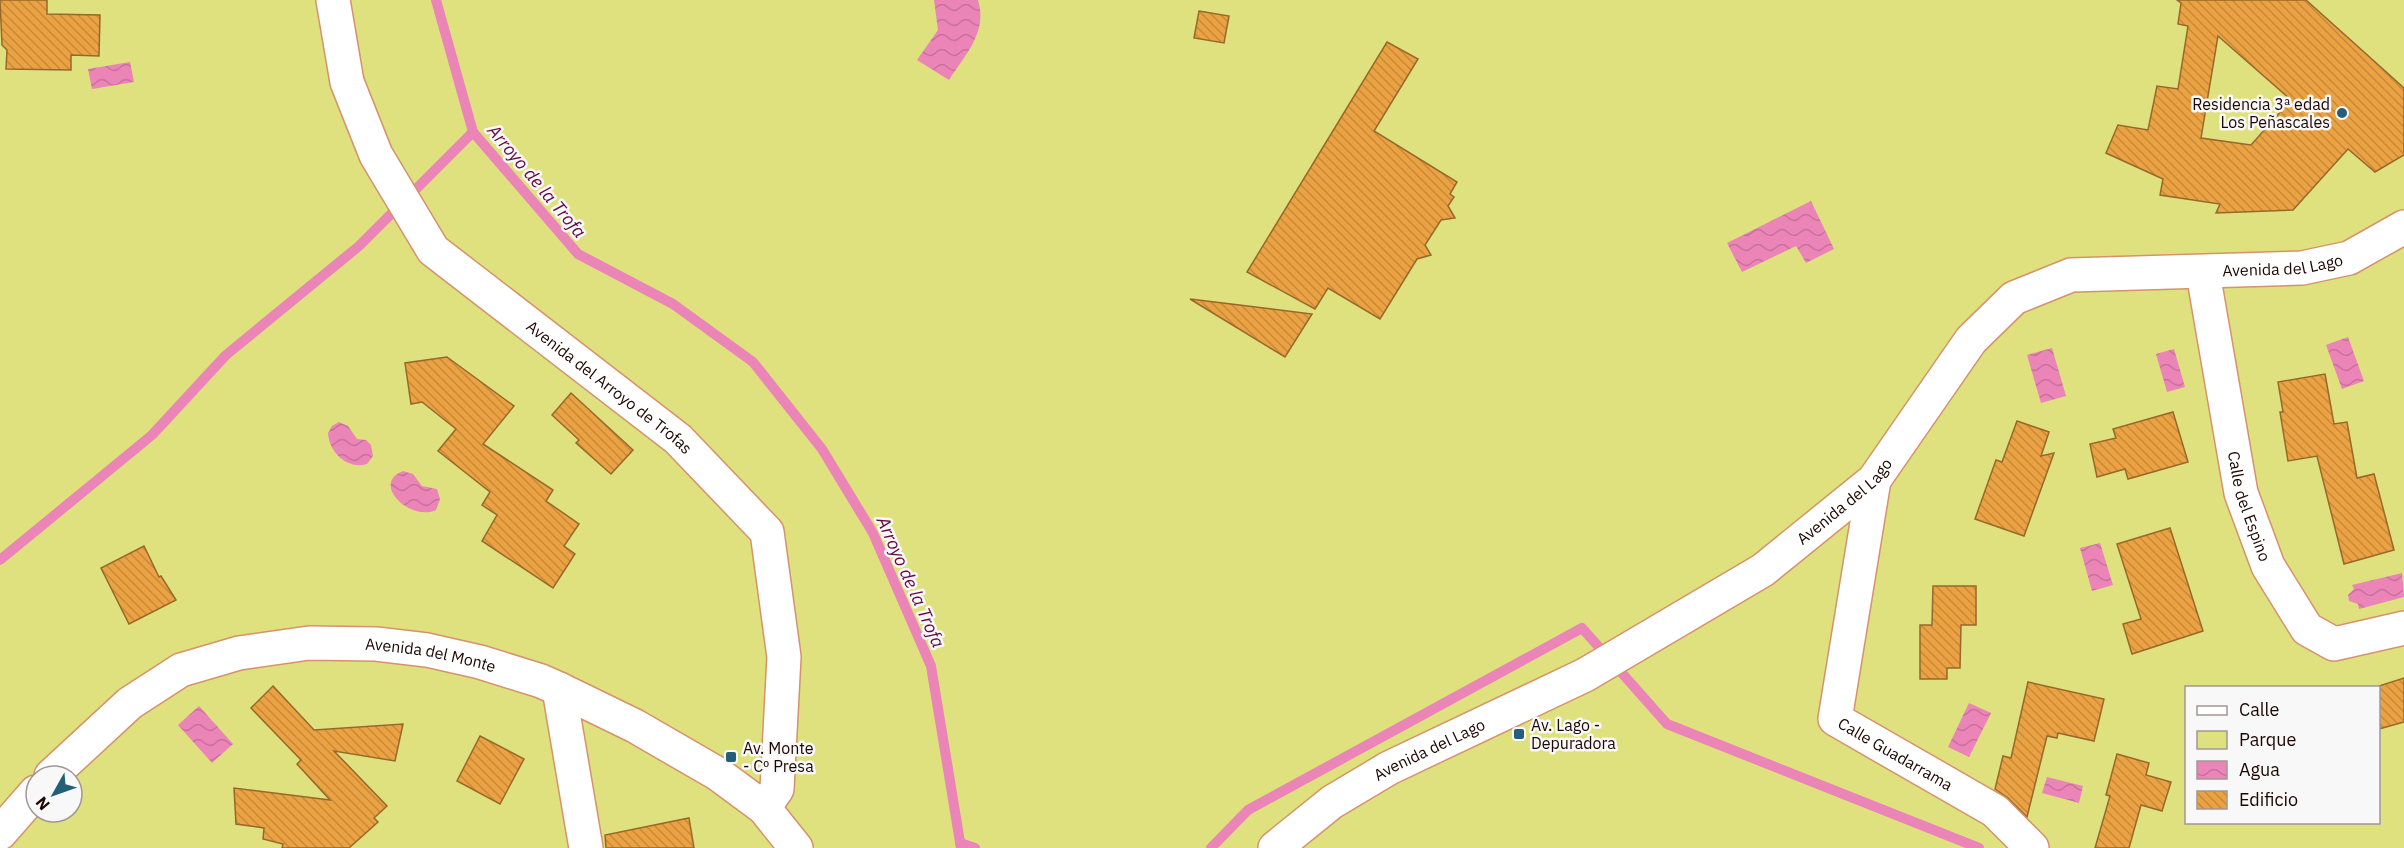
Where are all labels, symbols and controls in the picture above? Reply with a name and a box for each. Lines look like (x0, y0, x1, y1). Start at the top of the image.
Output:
place label: Residencia 3ª edad Los Peñascales (2192, 94, 2330, 132)
marker: Residencia 3ª edad Los Peñascales (2335, 106, 2349, 120)
water label: Arroyo de la Trofa (482, 119, 591, 242)
street label: Avenida del Lago (2222, 250, 2345, 280)
street label: Avenida del Arroyo de Trofas (523, 316, 697, 458)
street label: Calle del Espino (2224, 449, 2275, 564)
street label: Avenida del Lago (1793, 454, 1896, 549)
water label: Arroyo de la Trofa (871, 512, 950, 651)
street label: Avenida del Monte (365, 634, 499, 676)
legend (2185, 686, 2380, 824)
text: Calle (2239, 698, 2279, 721)
street label: Calle Guadarrama (1835, 713, 1957, 795)
street label: Avenida del Lago (1370, 714, 1488, 785)
place label: Av. Lago - Depuradora (1531, 715, 1616, 753)
marker: Av. Lago - Depuradora (1512, 727, 1526, 741)
text: Parque (2239, 728, 2297, 751)
place label: Av. Monte - Cº Presa (743, 738, 814, 776)
marker: Av. Monte - Cº Presa (724, 750, 738, 764)
text: Agua (2239, 758, 2280, 781)
north arrow (24, 764, 84, 824)
text: Edificio (2239, 788, 2298, 811)
text: N (31, 793, 54, 815)

